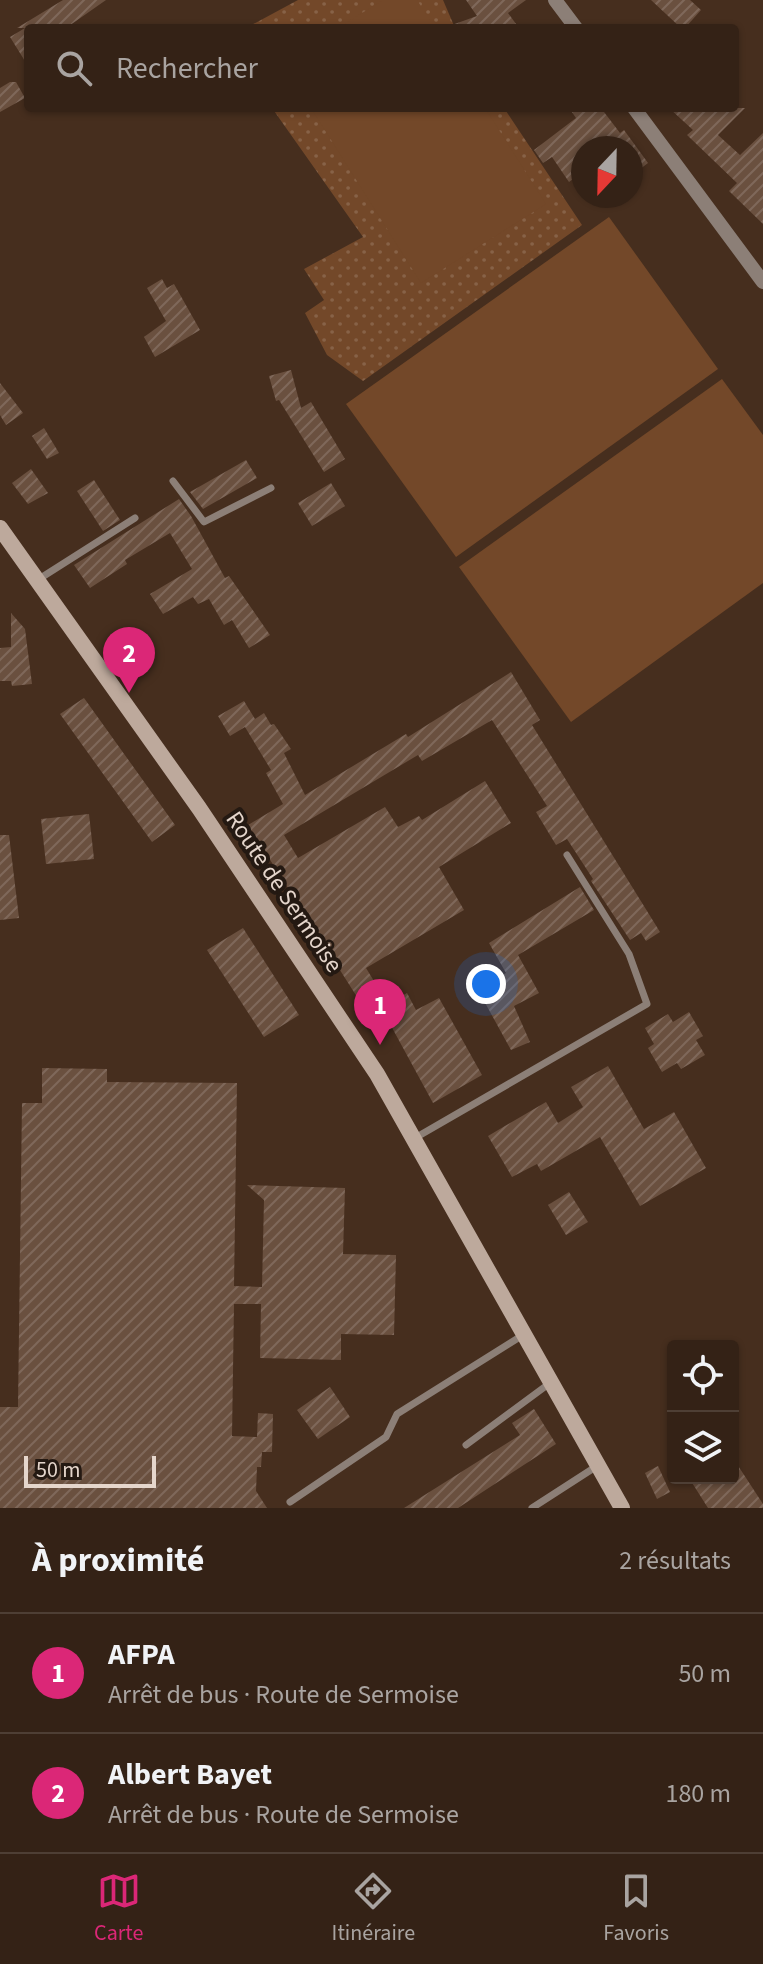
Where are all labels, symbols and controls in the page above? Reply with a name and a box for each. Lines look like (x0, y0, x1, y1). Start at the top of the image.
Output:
search box (24, 24, 739, 112)
icon: search (52, 46, 96, 90)
text: Rechercher (116, 47, 258, 90)
north arrow (571, 136, 643, 208)
pin: 2 (103, 627, 155, 693)
street label: Route de Sermoise (217, 804, 351, 980)
your location (466, 964, 506, 1004)
pin: 1 (354, 979, 406, 1045)
map controls (667, 1340, 739, 1484)
button: locate (667, 1340, 739, 1412)
button: layers (667, 1412, 739, 1484)
scale bar (24, 1452, 156, 1488)
text: 50 m (36, 1454, 81, 1486)
text: À proximité (32, 1536, 204, 1585)
text: 2 résultats (619, 1542, 731, 1579)
text: AFPA (108, 1633, 175, 1676)
text: 1 (51, 1655, 65, 1692)
text: 50 m (678, 1655, 731, 1692)
text: Arrêt de bus · Route de Sermoise (108, 1676, 459, 1713)
text: Albert Bayet (108, 1753, 272, 1796)
text: 2 (51, 1775, 65, 1812)
text: 180 m (665, 1775, 731, 1812)
text: Arrêt de bus · Route de Sermoise (108, 1796, 459, 1833)
tab: Carte (94, 1869, 143, 1949)
tab: Itinéraire (332, 1869, 415, 1949)
tab: Favoris (603, 1869, 669, 1949)

